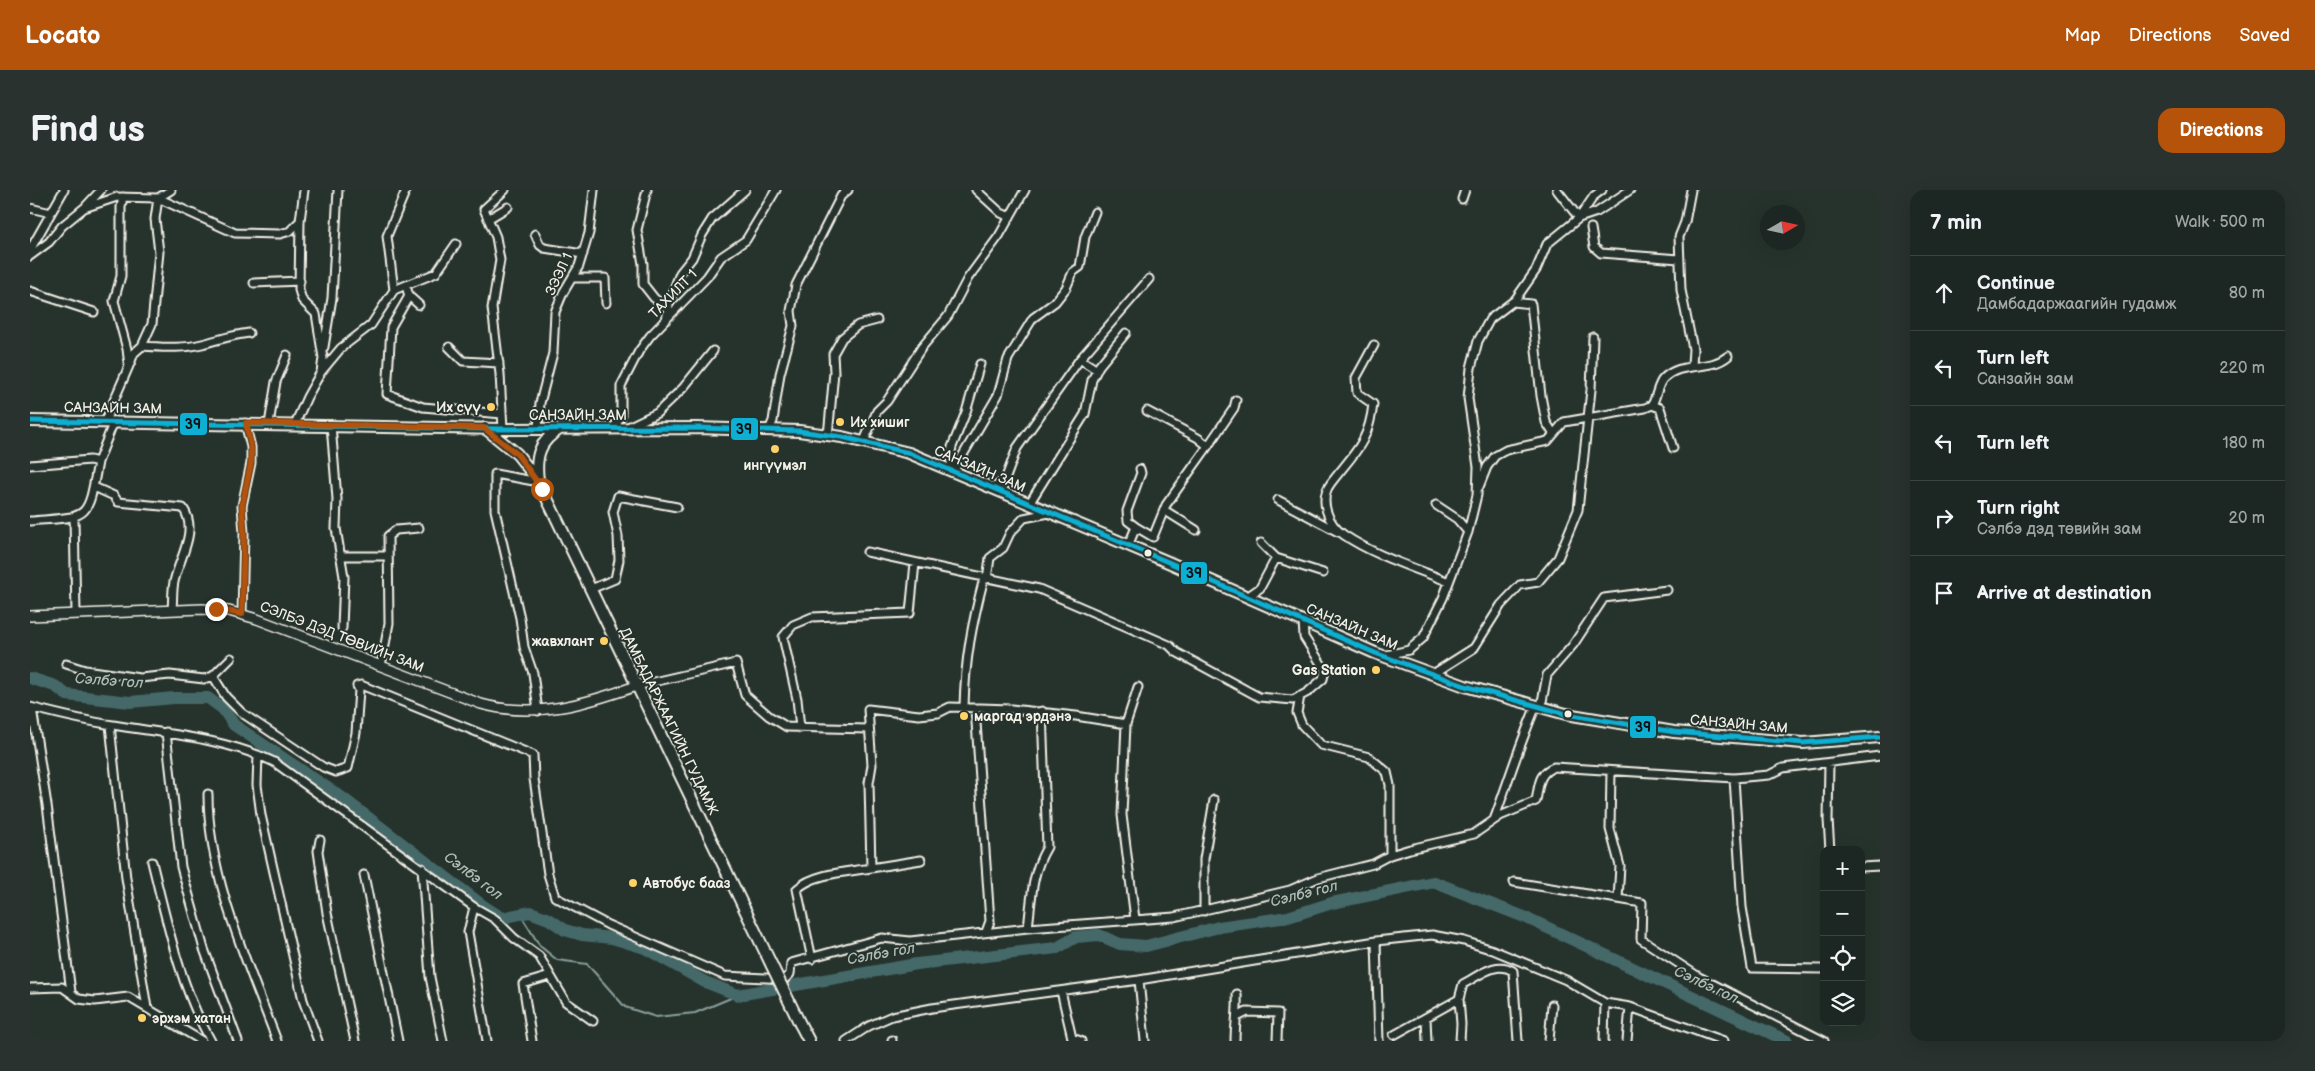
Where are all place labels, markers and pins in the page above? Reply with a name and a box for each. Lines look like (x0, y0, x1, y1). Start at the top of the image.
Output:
place label: Их сүү (436, 399, 481, 416)
marker: Их сүү (485, 401, 497, 413)
place label: Их хишиг (850, 414, 910, 431)
marker: Их хишиг (834, 416, 846, 428)
marker: ингүүмэл (769, 443, 781, 455)
place label: ингүүмэл (743, 457, 807, 474)
unlabelled marker (1143, 548, 1153, 558)
place label: жавхлант (532, 633, 594, 650)
marker: жавхлант (598, 635, 610, 647)
place label: Gas Station (1292, 662, 1366, 679)
marker: Gas Station (1370, 664, 1382, 676)
place label: маргад эрдэнэ (974, 708, 1072, 725)
unlabelled marker (1563, 709, 1573, 719)
marker: маргад эрдэнэ (958, 710, 970, 722)
place label: Автобус бааз (642, 875, 731, 892)
marker: Автобус бааз (627, 877, 639, 889)
place label: эрхэм хатан (152, 1010, 231, 1027)
marker: эрхэм хатан (136, 1012, 148, 1024)

